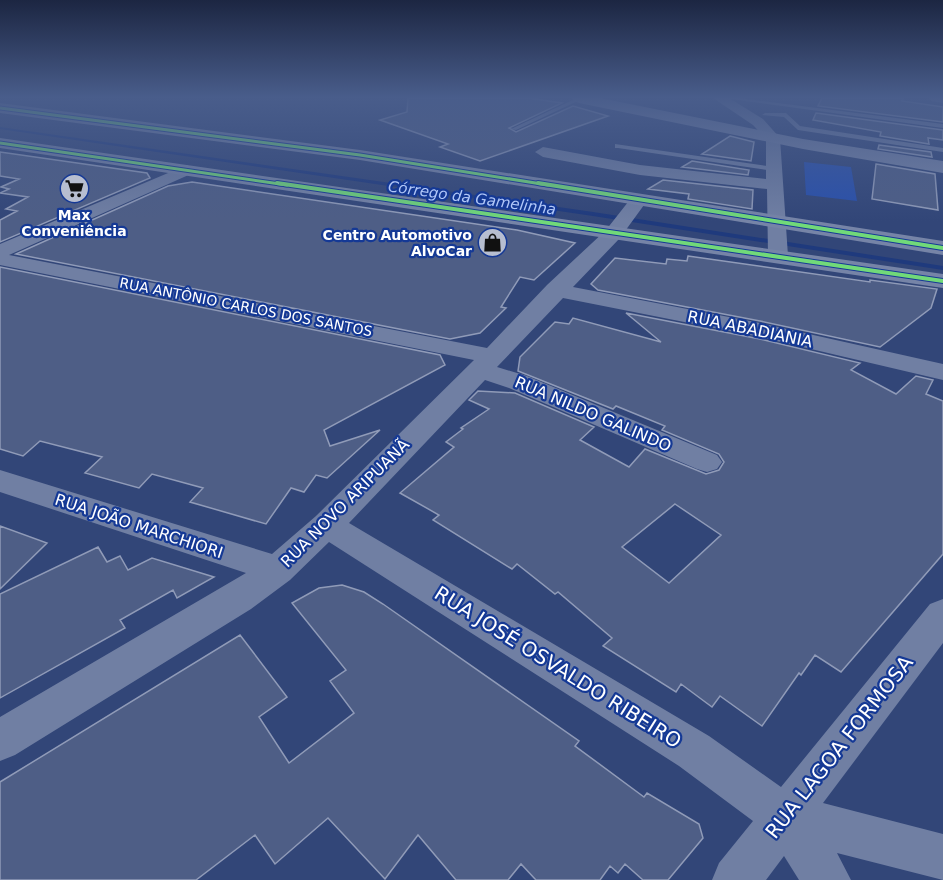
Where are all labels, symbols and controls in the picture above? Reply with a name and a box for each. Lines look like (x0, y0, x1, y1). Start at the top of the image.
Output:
supermarket icon: Max Conveniência (58, 172, 90, 204)
water label: Córrego da Gamelinha (387, 177, 557, 219)
place label: Max Conveniência (21, 207, 127, 239)
place label: Centro Automotivo AlvoCar (323, 227, 472, 259)
shop icon: Centro Automotivo AlvoCar (477, 227, 509, 259)
street label: RUA ANTÔNIO CARLOS DOS SANTOS (118, 274, 374, 339)
street label: RUA ABADIANIA (686, 306, 814, 352)
street label: RUA NILDO GALINDO (512, 372, 674, 456)
street label: RUA NOVO ARIPUANÃ (277, 435, 413, 571)
street label: RUA JOÃO MARCHIORI (53, 490, 225, 562)
street label: RUA JOSÉ OSVALDO RIBEIRO (430, 581, 686, 753)
street label: RUA LAGOA FORMOSA (760, 651, 918, 843)

